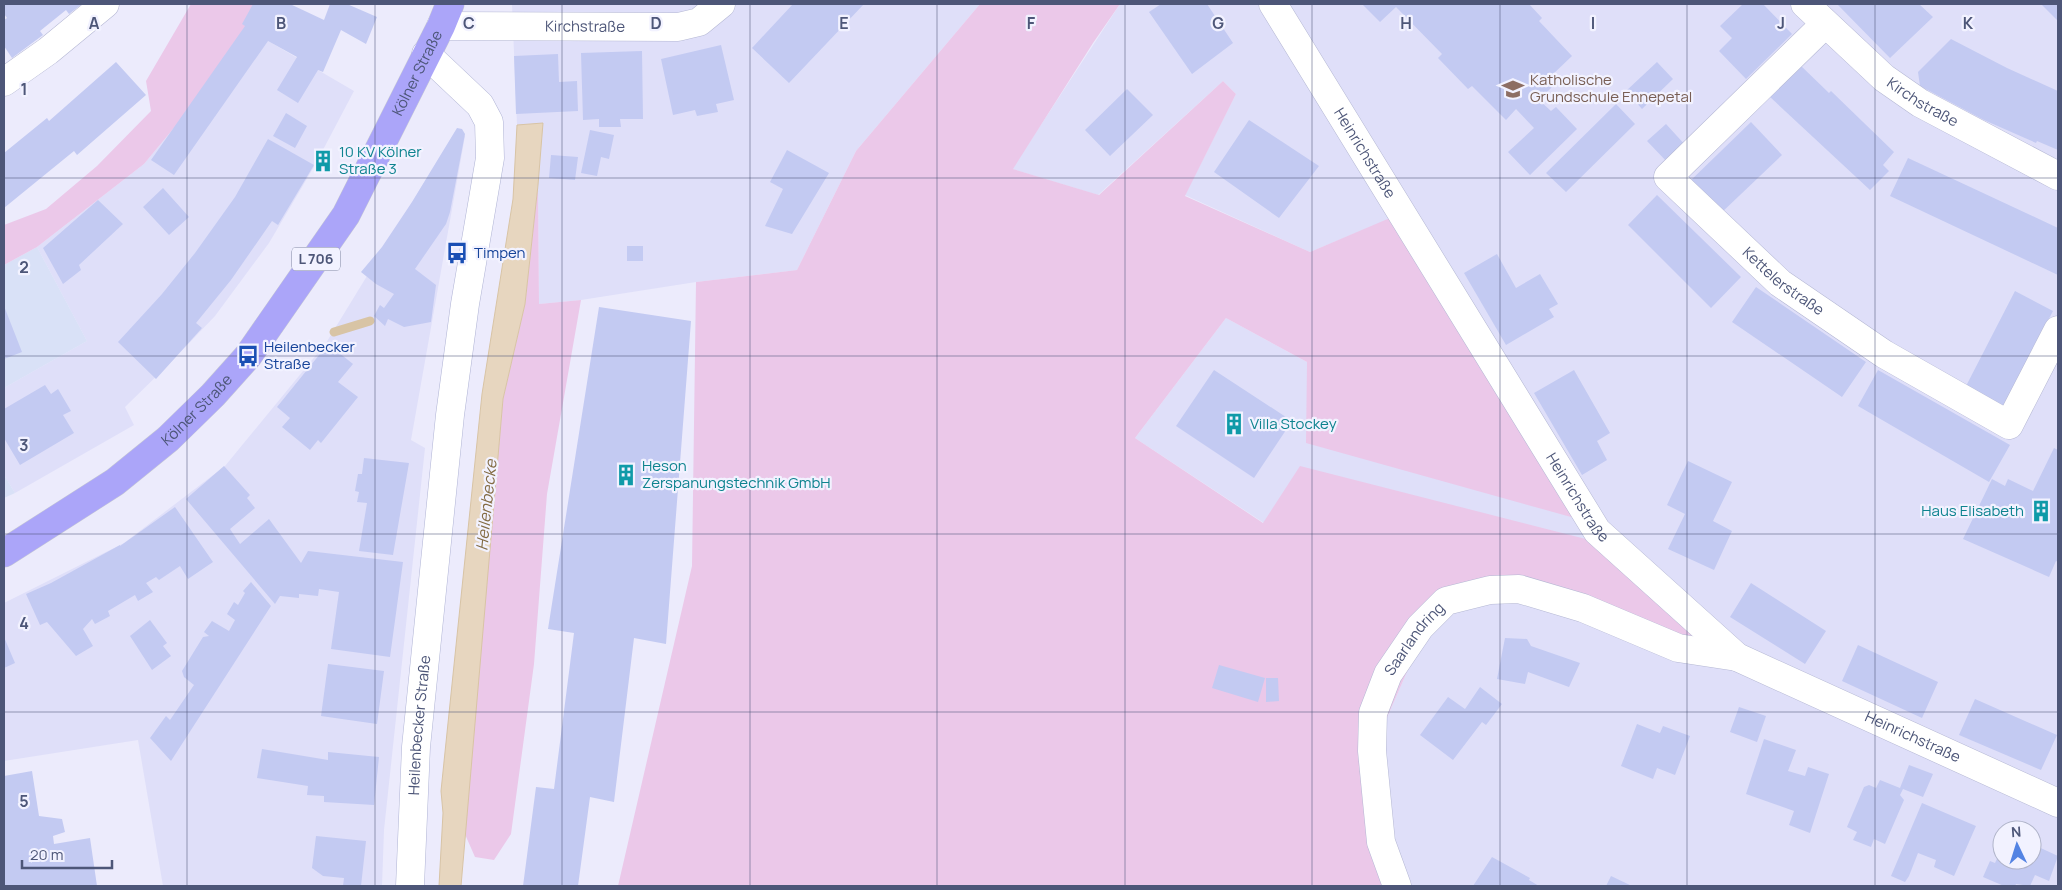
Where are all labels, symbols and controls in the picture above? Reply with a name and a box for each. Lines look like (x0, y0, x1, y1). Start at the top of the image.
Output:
text: A (89, 12, 100, 34)
text: B (276, 12, 286, 34)
text: C (463, 12, 475, 34)
text: D (650, 12, 662, 34)
text: E (839, 12, 849, 34)
text: F (1027, 12, 1036, 34)
text: G (1212, 12, 1224, 34)
text: H (1400, 12, 1412, 34)
text: I (1591, 12, 1595, 34)
text: J (1777, 12, 1785, 34)
text: K (1963, 12, 1974, 34)
street label: Kirchstraße (545, 15, 625, 37)
street label: Kölner Straße (387, 26, 447, 119)
place label: Katholische Grundschule Ennepetal (1530, 69, 1692, 107)
street label: Kirchstraße (1883, 72, 1962, 132)
school or university icon: Katholische Grundschule Ennepetal (1500, 76, 1526, 102)
text: 1 (20, 78, 28, 100)
street label: Heinrichstraße (1329, 104, 1401, 202)
place label: 10 KV Kölner Straße 3 (339, 141, 422, 179)
building icon: 10 KV Kölner Straße 3 (310, 148, 336, 174)
bus stop icon: Timpen (444, 240, 470, 266)
place label: Timpen (474, 242, 526, 263)
street label: Kettelerstraße (1738, 242, 1829, 320)
road number: L 706 (292, 248, 340, 270)
text: 2 (19, 256, 29, 278)
place label: Heilenbecker Straße (264, 336, 355, 374)
bus stop icon: Heilenbecker Straße (235, 343, 261, 369)
street label: Kölner Straße (157, 369, 237, 450)
building icon: Villa Stockey (1221, 411, 1247, 437)
place label: Villa Stockey (1250, 413, 1337, 434)
text: 3 (19, 434, 29, 456)
street label: Heinrichstraße (1541, 449, 1614, 547)
place label: Heson Zerspanungstechnik GmbH (642, 455, 831, 493)
water label: Heilenbecke (470, 457, 502, 552)
building icon: Heson Zerspanungstechnik GmbH (613, 462, 639, 488)
building icon: Haus Elisabeth (2028, 498, 2054, 524)
place label: Haus Elisabeth (1921, 500, 2024, 521)
street label: Saarlandring (1379, 597, 1449, 680)
text: 4 (19, 612, 29, 634)
street label: Heilenbecker Straße (403, 654, 435, 796)
street label: Heinrichstraße (1862, 706, 1964, 767)
text: 5 (19, 790, 29, 812)
north arrow (1992, 820, 2042, 870)
text: N (2010, 822, 2022, 841)
scale bar (22, 838, 112, 870)
text: 20 m (30, 844, 63, 865)

